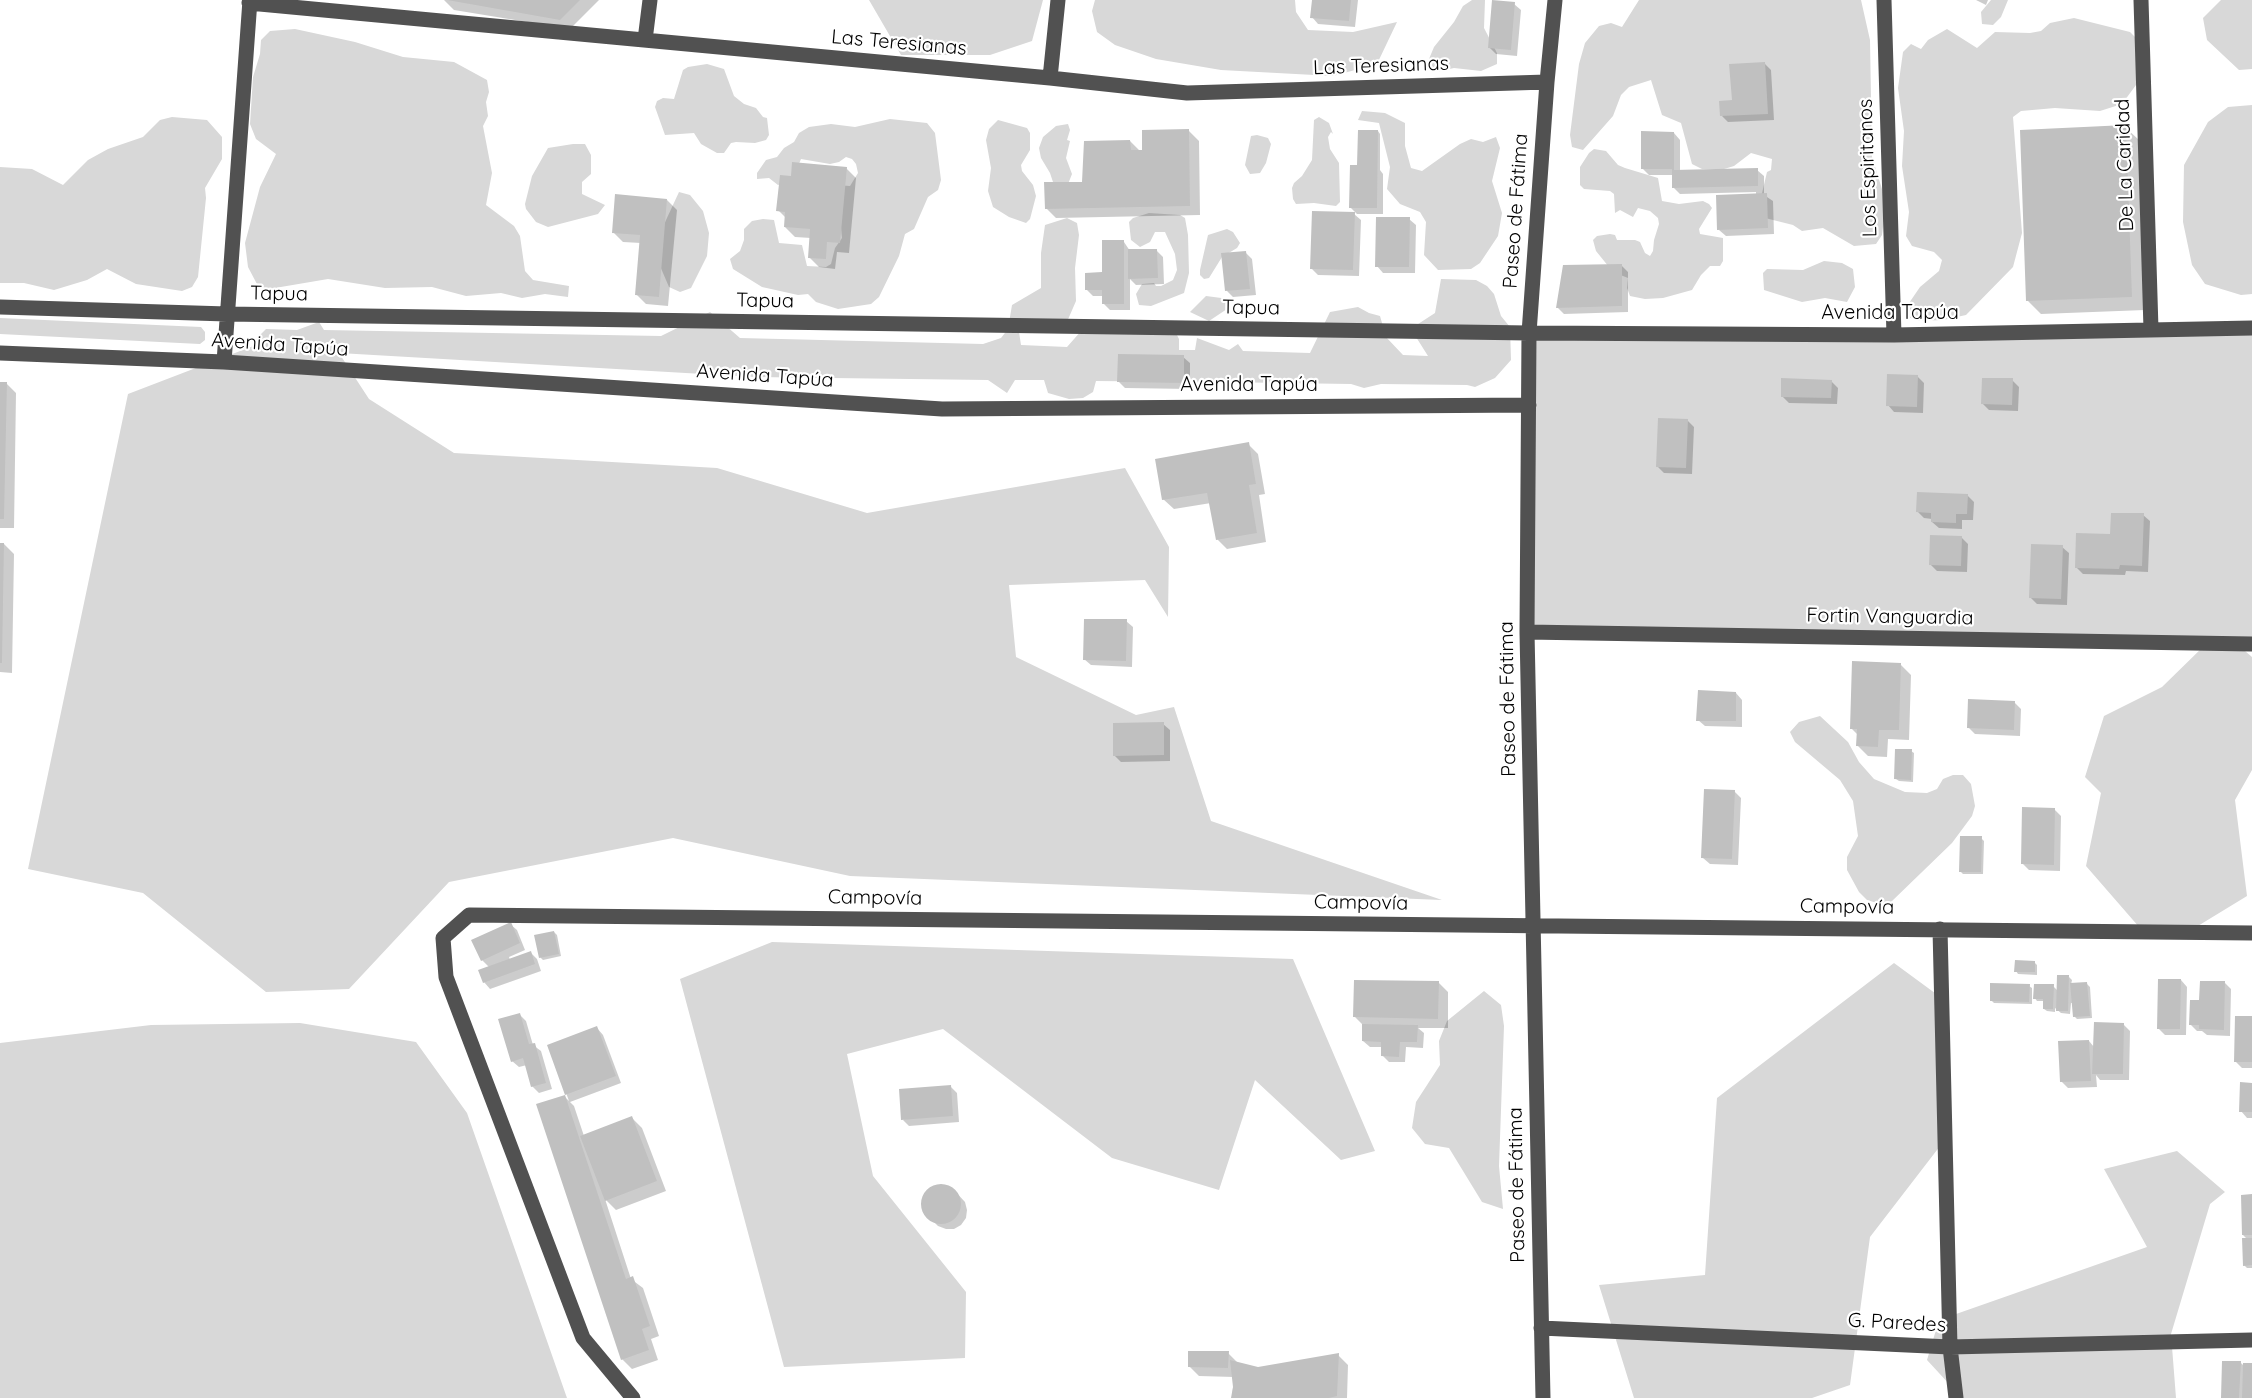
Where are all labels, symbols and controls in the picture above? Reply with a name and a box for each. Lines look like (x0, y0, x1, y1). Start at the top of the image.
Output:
street label: Las Teresianas (830, 25, 968, 61)
street label: Las Teresianas (1313, 52, 1449, 80)
street label: Los Espiritanos (1854, 98, 1882, 238)
street label: De La Caridad (2111, 98, 2139, 232)
street label: Paseo de Fátima (1499, 133, 1533, 289)
street label: Tapua (250, 281, 308, 307)
street label: Tapua (736, 288, 794, 314)
street label: Tapua (1222, 295, 1280, 321)
street label: Avenida Tapúa (1821, 301, 1959, 325)
street label: Avenida Tapúa (211, 328, 349, 362)
street label: Avenida Tapúa (696, 359, 834, 393)
street label: Avenida Tapúa (1180, 373, 1318, 397)
street label: Fortin Vanguardia (1806, 604, 1974, 630)
street label: Paseo de Fátima (1495, 621, 1521, 777)
street label: Campovía (828, 885, 922, 911)
street label: Campovía (1314, 890, 1408, 916)
street label: Campovía (1800, 894, 1894, 920)
street label: Paseo de Fátima (1504, 1107, 1530, 1263)
street label: G. Paredes (1847, 1308, 1947, 1338)

